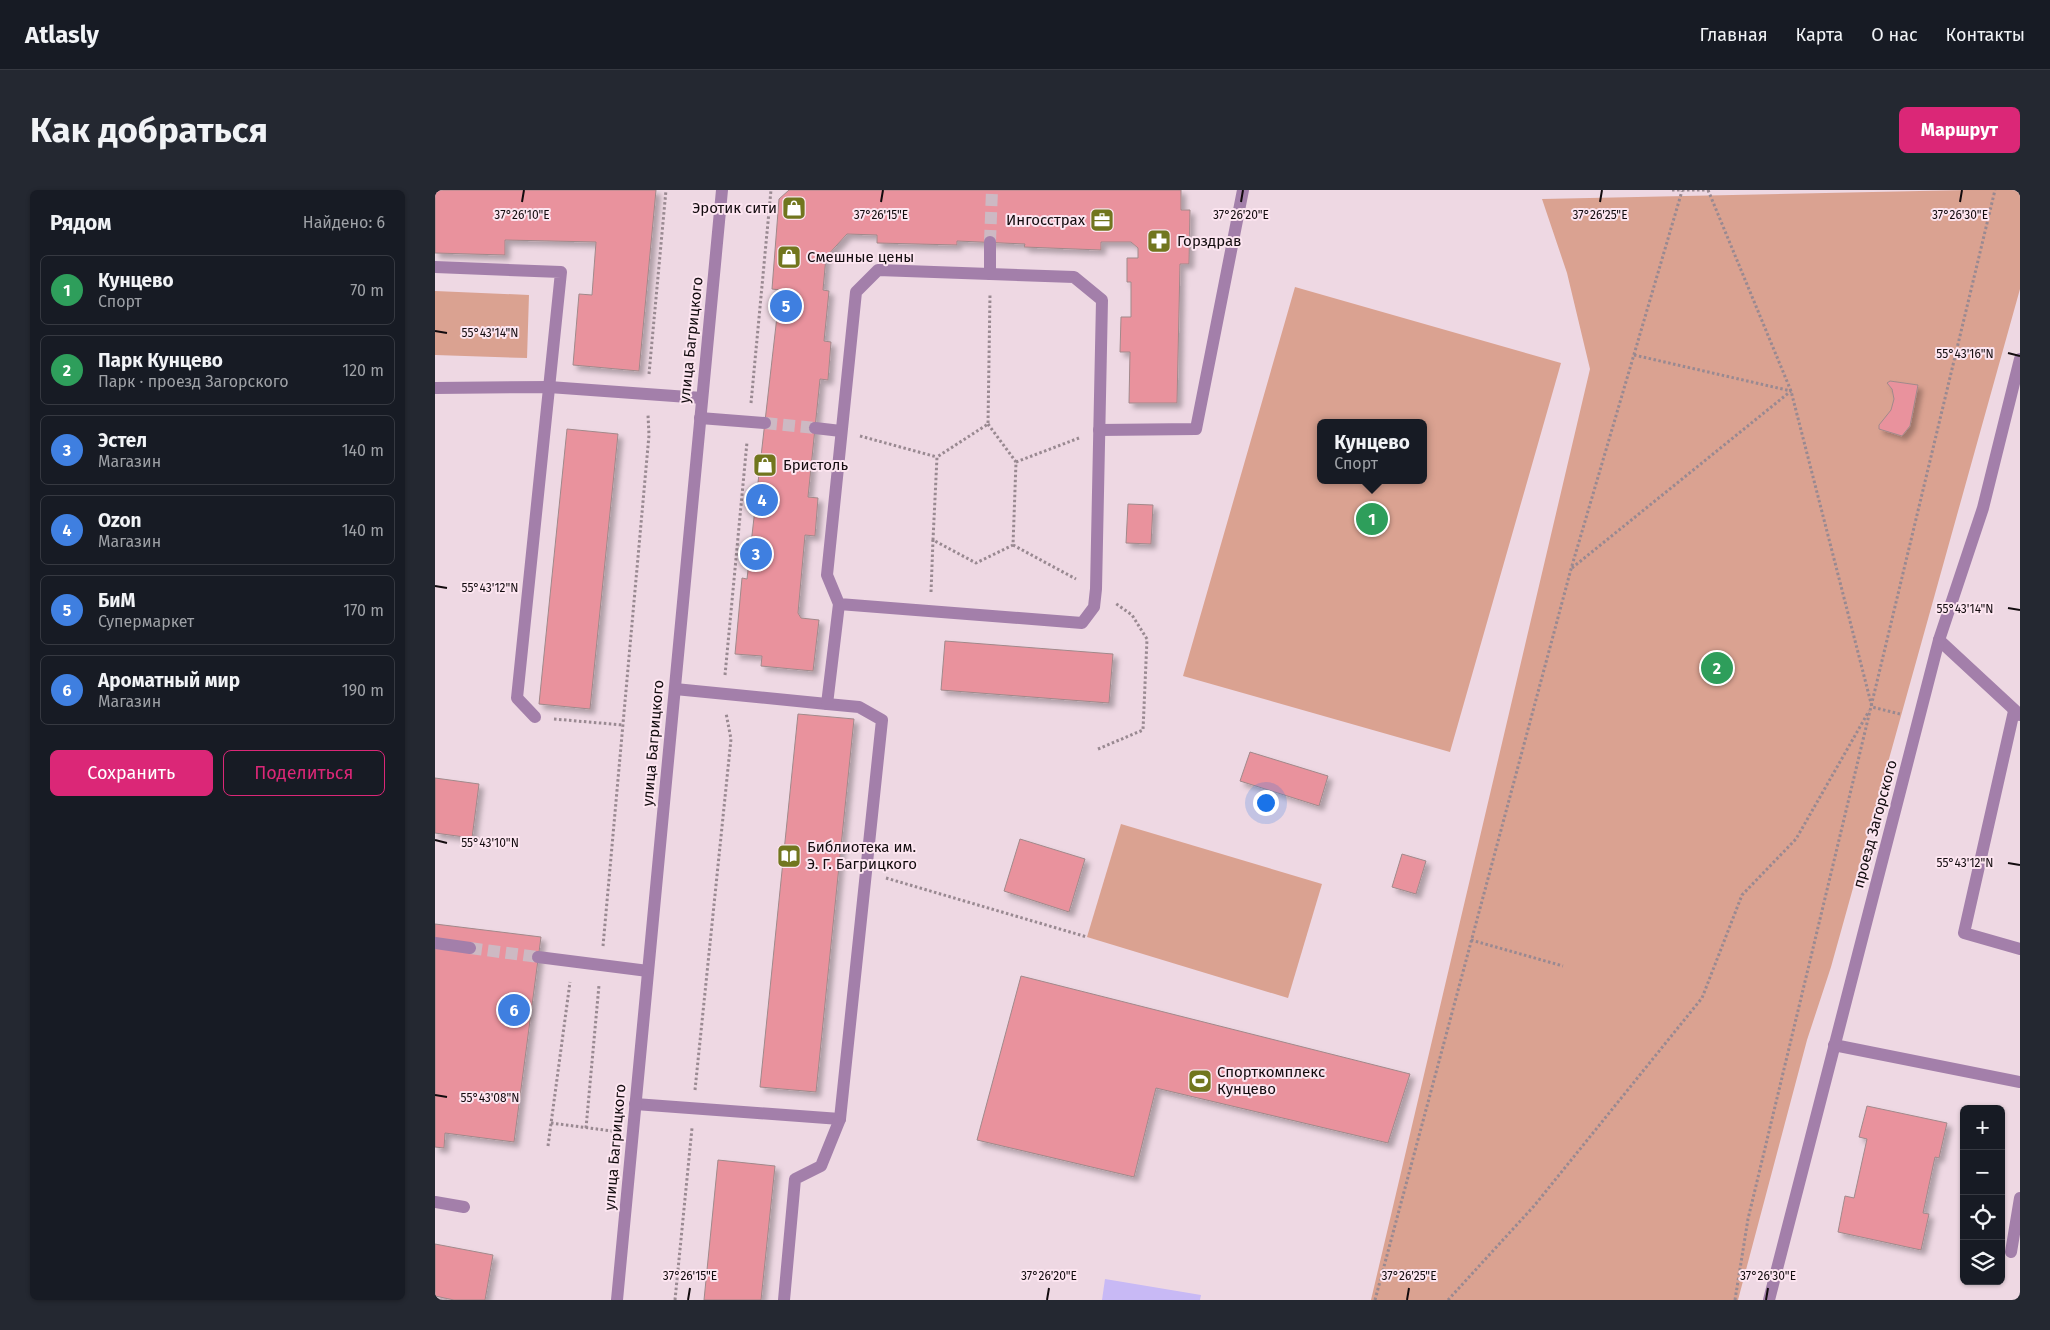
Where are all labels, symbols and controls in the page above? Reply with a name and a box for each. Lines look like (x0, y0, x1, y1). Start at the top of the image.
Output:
text: Atlasly (25, 21, 99, 49)
text: Главная (1700, 24, 1768, 46)
text: Карта (1796, 24, 1843, 46)
text: О нас (1871, 24, 1918, 46)
text: Контакты (1946, 24, 2025, 46)
button: Маршрут (1899, 107, 2020, 153)
text: Как добраться (30, 109, 268, 151)
shop icon: Эротик сити (781, 195, 807, 221)
place label: Эротик сити (692, 199, 777, 217)
office icon: Ингосстрах (1089, 207, 1115, 233)
text: 37°26'10"E (494, 208, 550, 222)
text: 37°26'15"E (854, 208, 908, 222)
text: 37°26'20"E (1213, 208, 1269, 222)
text: 37°26'25"E (1572, 208, 1628, 222)
text: 37°26'30"E (1932, 208, 1988, 222)
text: Рядом (50, 210, 111, 236)
place label: Ингосстрах (1006, 211, 1086, 229)
text: Найдено: 6 (303, 213, 385, 232)
pharmacy icon: Горздрав (1146, 228, 1172, 254)
place label: Горздрав (1177, 232, 1242, 250)
shop icon: Смешные цены (776, 244, 802, 270)
place label: Смешные цены (807, 248, 914, 266)
text: Кунцево (98, 269, 174, 292)
street label: улица Багрицкого (675, 276, 707, 404)
text: 1 (63, 281, 71, 300)
text: 70 m (350, 281, 384, 300)
pin: 5 (770, 287, 802, 325)
text: Спорт (98, 292, 142, 311)
text: 55°43'14"N (462, 326, 518, 340)
text: 55°43'16"N (1936, 347, 1994, 361)
text: Парк Кунцево (98, 349, 223, 372)
text: 2 (63, 361, 71, 380)
text: 120 m (342, 361, 384, 380)
text: Парк · проезд Загорского (98, 372, 289, 391)
popup (1317, 419, 1427, 484)
text: Эстел (98, 429, 147, 452)
text: Кунцево (1334, 431, 1410, 454)
text: 3 (63, 441, 71, 460)
text: 140 m (342, 441, 384, 460)
text: Магазин (98, 452, 161, 471)
shop icon: Бристоль (752, 452, 778, 478)
text: Спорт (1334, 454, 1378, 473)
place label: Бристоль (783, 456, 848, 474)
pin: 4 (746, 481, 778, 519)
pin: 1 (1356, 500, 1388, 538)
text: Ozon (98, 509, 142, 532)
text: 4 (62, 521, 72, 540)
text: 140 m (342, 521, 384, 540)
text: Магазин (98, 532, 161, 551)
pin: 3 (740, 535, 772, 573)
text: 55°43'12"N (461, 581, 519, 595)
text: БиМ (98, 589, 136, 612)
text: 5 (63, 601, 71, 620)
text: 170 m (343, 601, 384, 620)
text: 55°43'14"N (1937, 602, 1993, 616)
text: Супермаркет (98, 612, 194, 631)
pin: 2 (1701, 649, 1733, 687)
text: Ароматный мир (98, 669, 240, 692)
street label: улица Багрицкого (639, 679, 667, 807)
text: 6 (62, 681, 72, 700)
text: 190 m (342, 681, 384, 700)
text: Магазин (98, 692, 161, 711)
button: Сохранить (50, 750, 213, 796)
button: Поделиться (223, 750, 385, 796)
street label: проезд Загорского (1849, 758, 1901, 890)
your location (1253, 790, 1279, 816)
text: 55°43'10"N (461, 836, 519, 850)
place label: Библиотека им. Э. Г. Багрицкого (807, 838, 917, 873)
library icon: Библиотека им. Э. Г. Багрицкого (776, 843, 802, 869)
text: 55°43'12"N (1936, 856, 1994, 870)
pin: 6 (498, 991, 530, 1029)
place label: Спорткомплекс Кунцево (1217, 1063, 1325, 1098)
sports icon: Спорткомплекс Кунцево (1187, 1068, 1213, 1094)
street label: улица Багрицкого (601, 1083, 629, 1211)
text: 55°43'08"N (461, 1091, 519, 1105)
map controls (1960, 1105, 2005, 1285)
button: + (1960, 1105, 2005, 1150)
button: − (1960, 1150, 2005, 1195)
button: locate (1960, 1195, 2005, 1240)
button: layers (1960, 1240, 2005, 1285)
text: 37°26'15"E (663, 1269, 717, 1283)
text: 37°26'20"E (1021, 1269, 1077, 1283)
text: 37°26'25"E (1381, 1269, 1437, 1283)
text: 37°26'30"E (1740, 1269, 1796, 1283)

